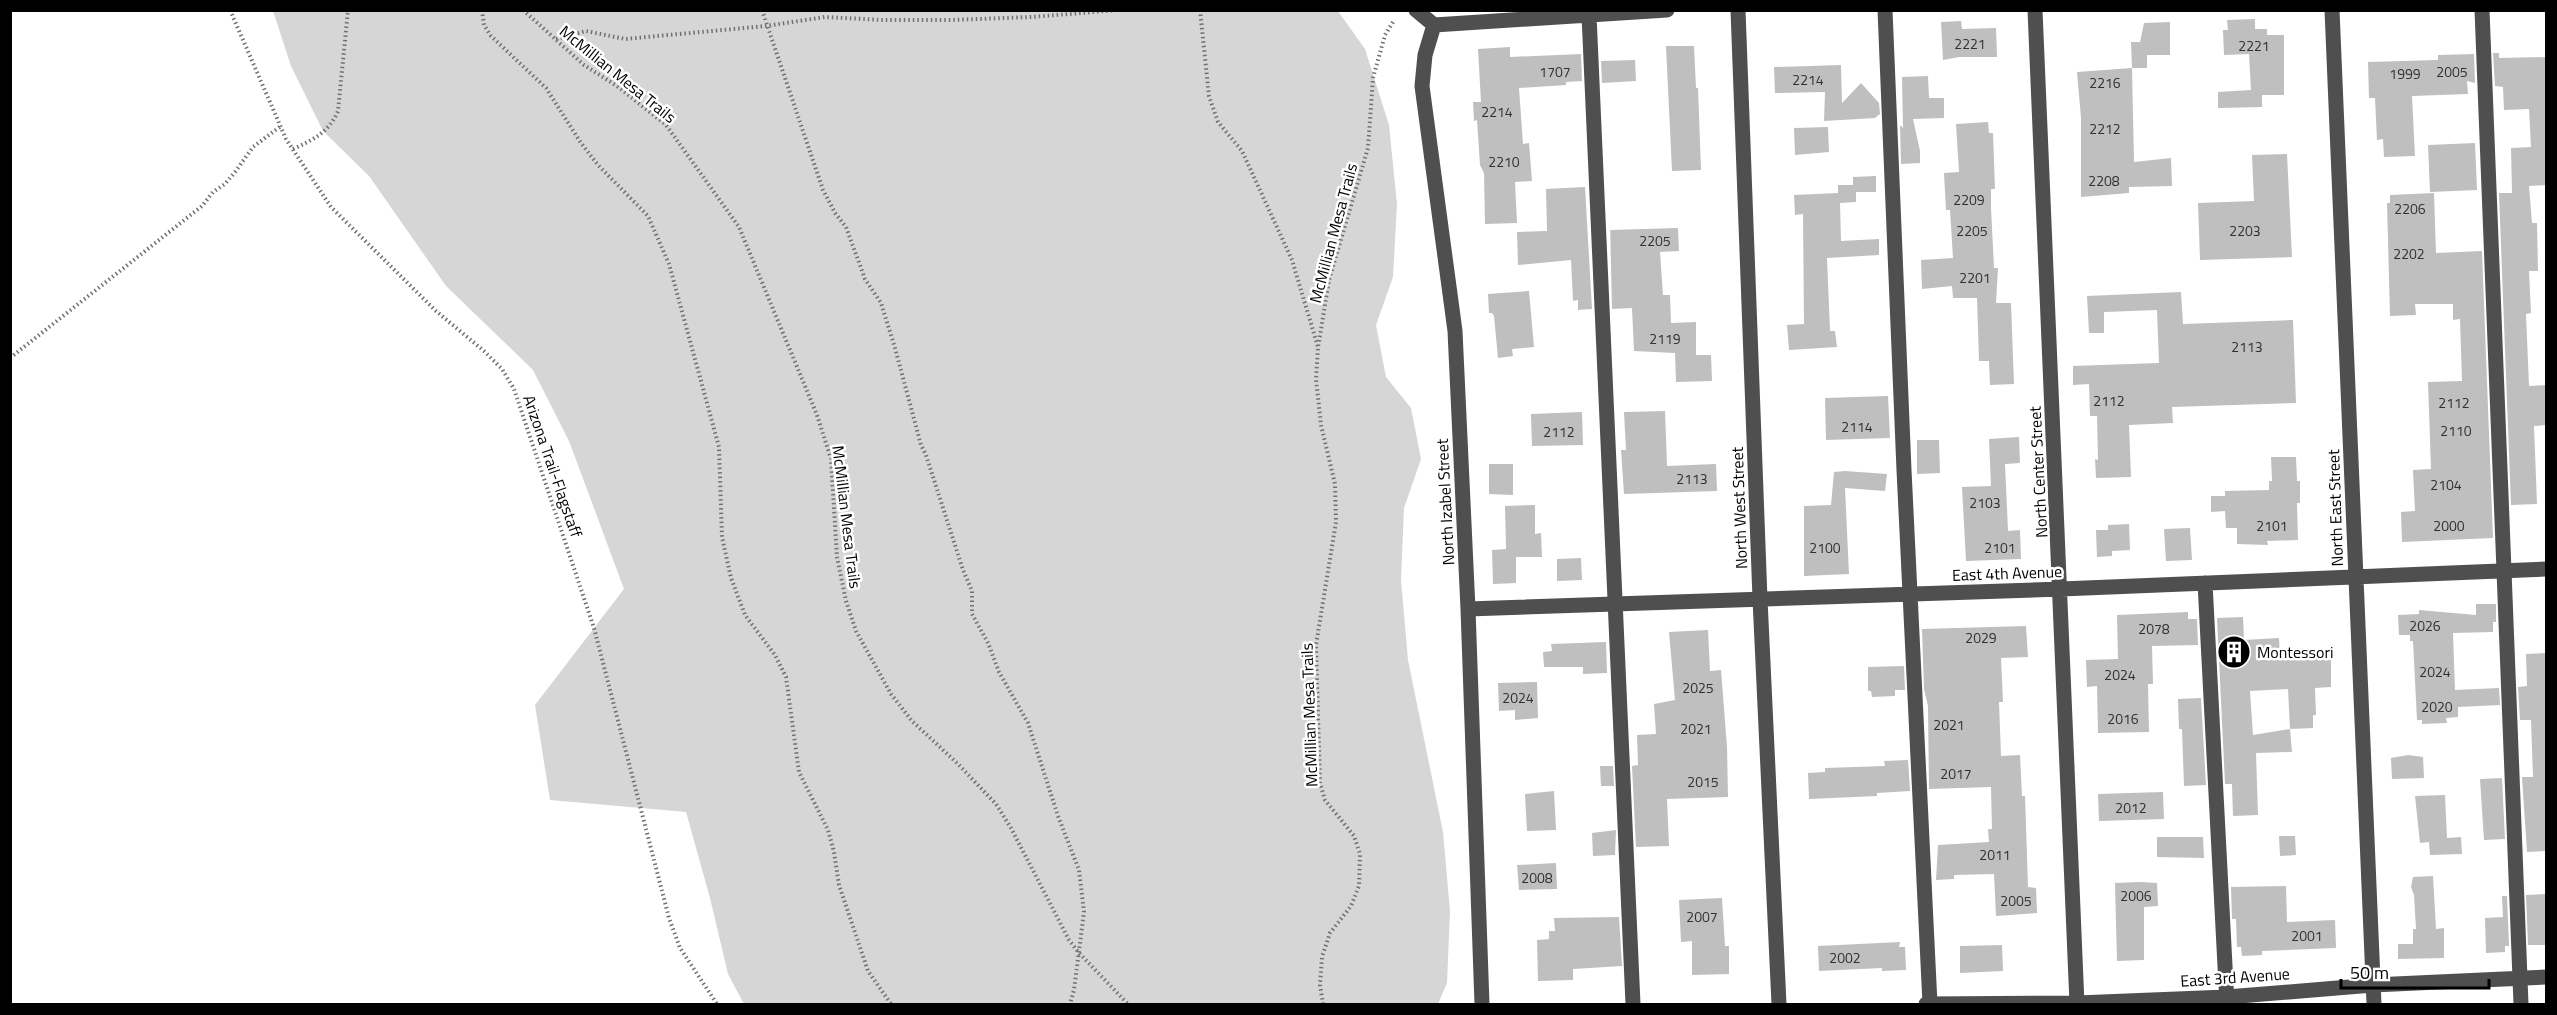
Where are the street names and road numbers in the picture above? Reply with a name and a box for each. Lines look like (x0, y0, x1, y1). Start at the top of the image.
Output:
street label: McMillian Mesa Trails (555, 19, 681, 129)
street label: McMillian Mesa Trails (1303, 160, 1363, 306)
street label: Arizona Trail-Flagstaff (517, 392, 589, 541)
street label: North Center Street (2023, 405, 2053, 538)
street label: North Izabel Street (1430, 438, 1460, 566)
street label: McMillian Mesa Trails (826, 444, 868, 590)
street label: North West Street (1725, 446, 1753, 569)
street label: North East Street (2321, 449, 2349, 567)
street label: East 4th Avenue (1952, 559, 2062, 587)
street label: McMillian Mesa Trails (1294, 643, 1324, 787)
street label: East 3rd Avenue (2179, 961, 2291, 993)

